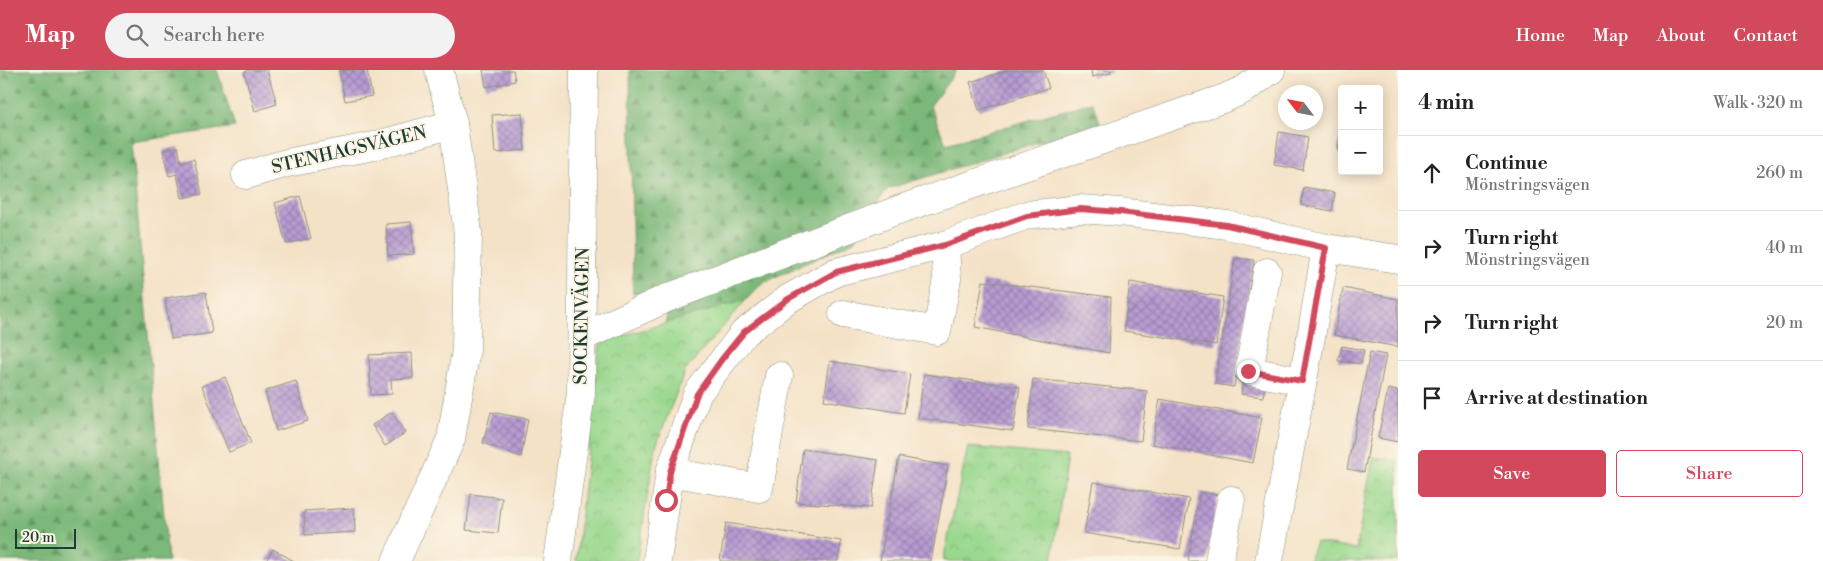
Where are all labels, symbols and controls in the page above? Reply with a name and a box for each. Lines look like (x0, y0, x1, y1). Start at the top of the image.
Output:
search box (105, 13, 455, 58)
text: Map (25, 20, 75, 50)
icon: search (123, 21, 151, 49)
text: Search here (163, 23, 265, 47)
text: Home (1516, 24, 1565, 47)
text: Map (1593, 24, 1629, 47)
text: About (1657, 24, 1706, 47)
text: Contact (1734, 24, 1798, 47)
north arrow (1278, 85, 1323, 130)
map controls (1338, 85, 1383, 175)
button: + (1338, 85, 1383, 130)
text: 4 min (1418, 90, 1474, 116)
text: Walk · 320 m (1713, 93, 1803, 113)
street label: STENHAGSVÄGEN (269, 121, 429, 179)
button: − (1338, 130, 1383, 175)
text: Continue (1465, 151, 1548, 175)
icon: ahead (1418, 159, 1446, 187)
text: 260 m (1756, 163, 1803, 183)
text: Mönstringsvägen (1465, 175, 1590, 195)
text: Turn right (1465, 226, 1558, 250)
icon: right (1418, 234, 1446, 262)
text: 40 m (1766, 238, 1803, 258)
street label: SOCKENVÄGEN (569, 247, 595, 385)
text: Mönstringsvägen (1465, 250, 1590, 270)
icon: right (1418, 309, 1446, 337)
text: Turn right (1465, 311, 1558, 335)
text: 20 m (1766, 313, 1803, 333)
route end (1237, 360, 1260, 383)
icon: arrive (1418, 384, 1446, 412)
text: Arrive at destination (1465, 386, 1648, 410)
button: Save (1418, 450, 1606, 497)
button: Share (1616, 450, 1803, 497)
route start (655, 489, 678, 512)
scale bar (15, 526, 76, 549)
text: 20 m (22, 529, 54, 547)

